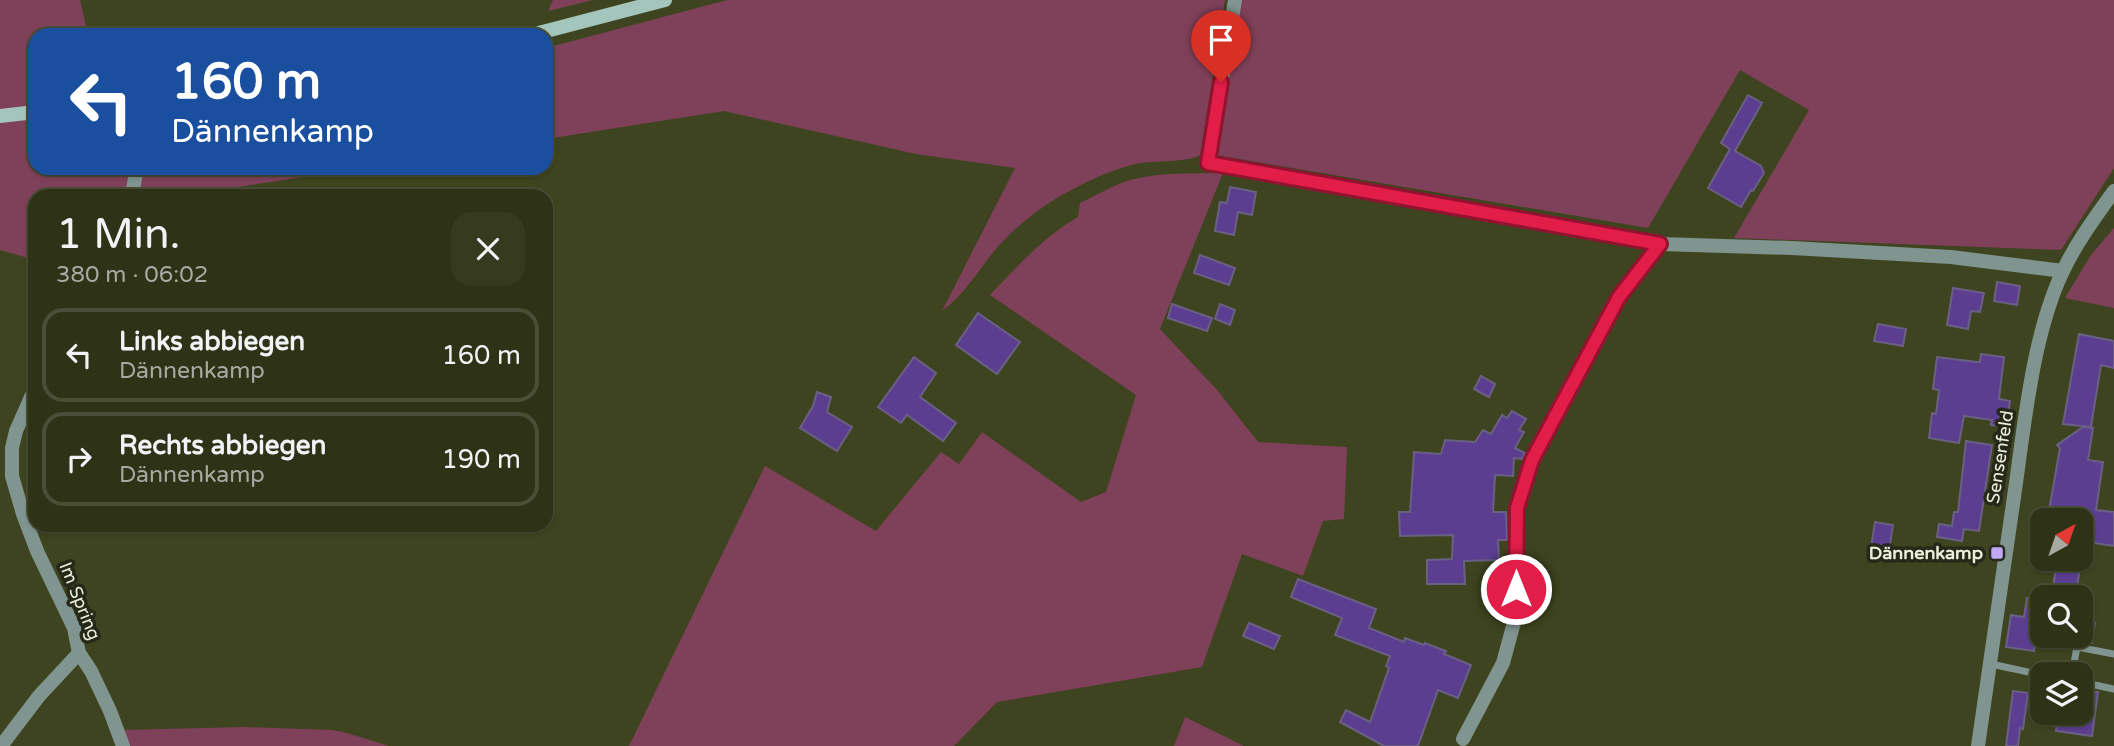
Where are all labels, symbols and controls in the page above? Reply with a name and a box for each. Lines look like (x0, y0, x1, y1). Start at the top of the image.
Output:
pin (1191, 10, 1251, 82)
icon: arrive (1202, 21, 1240, 59)
text: 160 m (171, 53, 321, 112)
icon: left (56, 56, 147, 147)
text: Dännenkamp (171, 113, 374, 151)
text: 1 Min. (56, 209, 180, 260)
button: close (451, 212, 525, 286)
text: 380 m · 06:02 (56, 261, 208, 289)
text: Links abbiegen (119, 326, 305, 357)
icon: left (60, 336, 98, 374)
text: 160 m (441, 340, 521, 371)
text: Dännenkamp (119, 357, 265, 385)
street label: Sensenfeld (1982, 409, 2018, 505)
text: Rechts abbiegen (119, 430, 326, 461)
icon: right (60, 440, 98, 478)
text: 190 m (441, 444, 521, 475)
text: Dännenkamp (119, 461, 265, 489)
north arrow (2030, 508, 2093, 570)
map controls (2030, 508, 2093, 725)
place label: Dännenkamp (1869, 542, 1983, 564)
marker: Dännenkamp (1989, 545, 2005, 561)
position arrow (1479, 552, 1553, 626)
street label: Im Spring (54, 559, 106, 643)
button: search (2030, 585, 2093, 648)
button: layers (2030, 662, 2093, 725)

